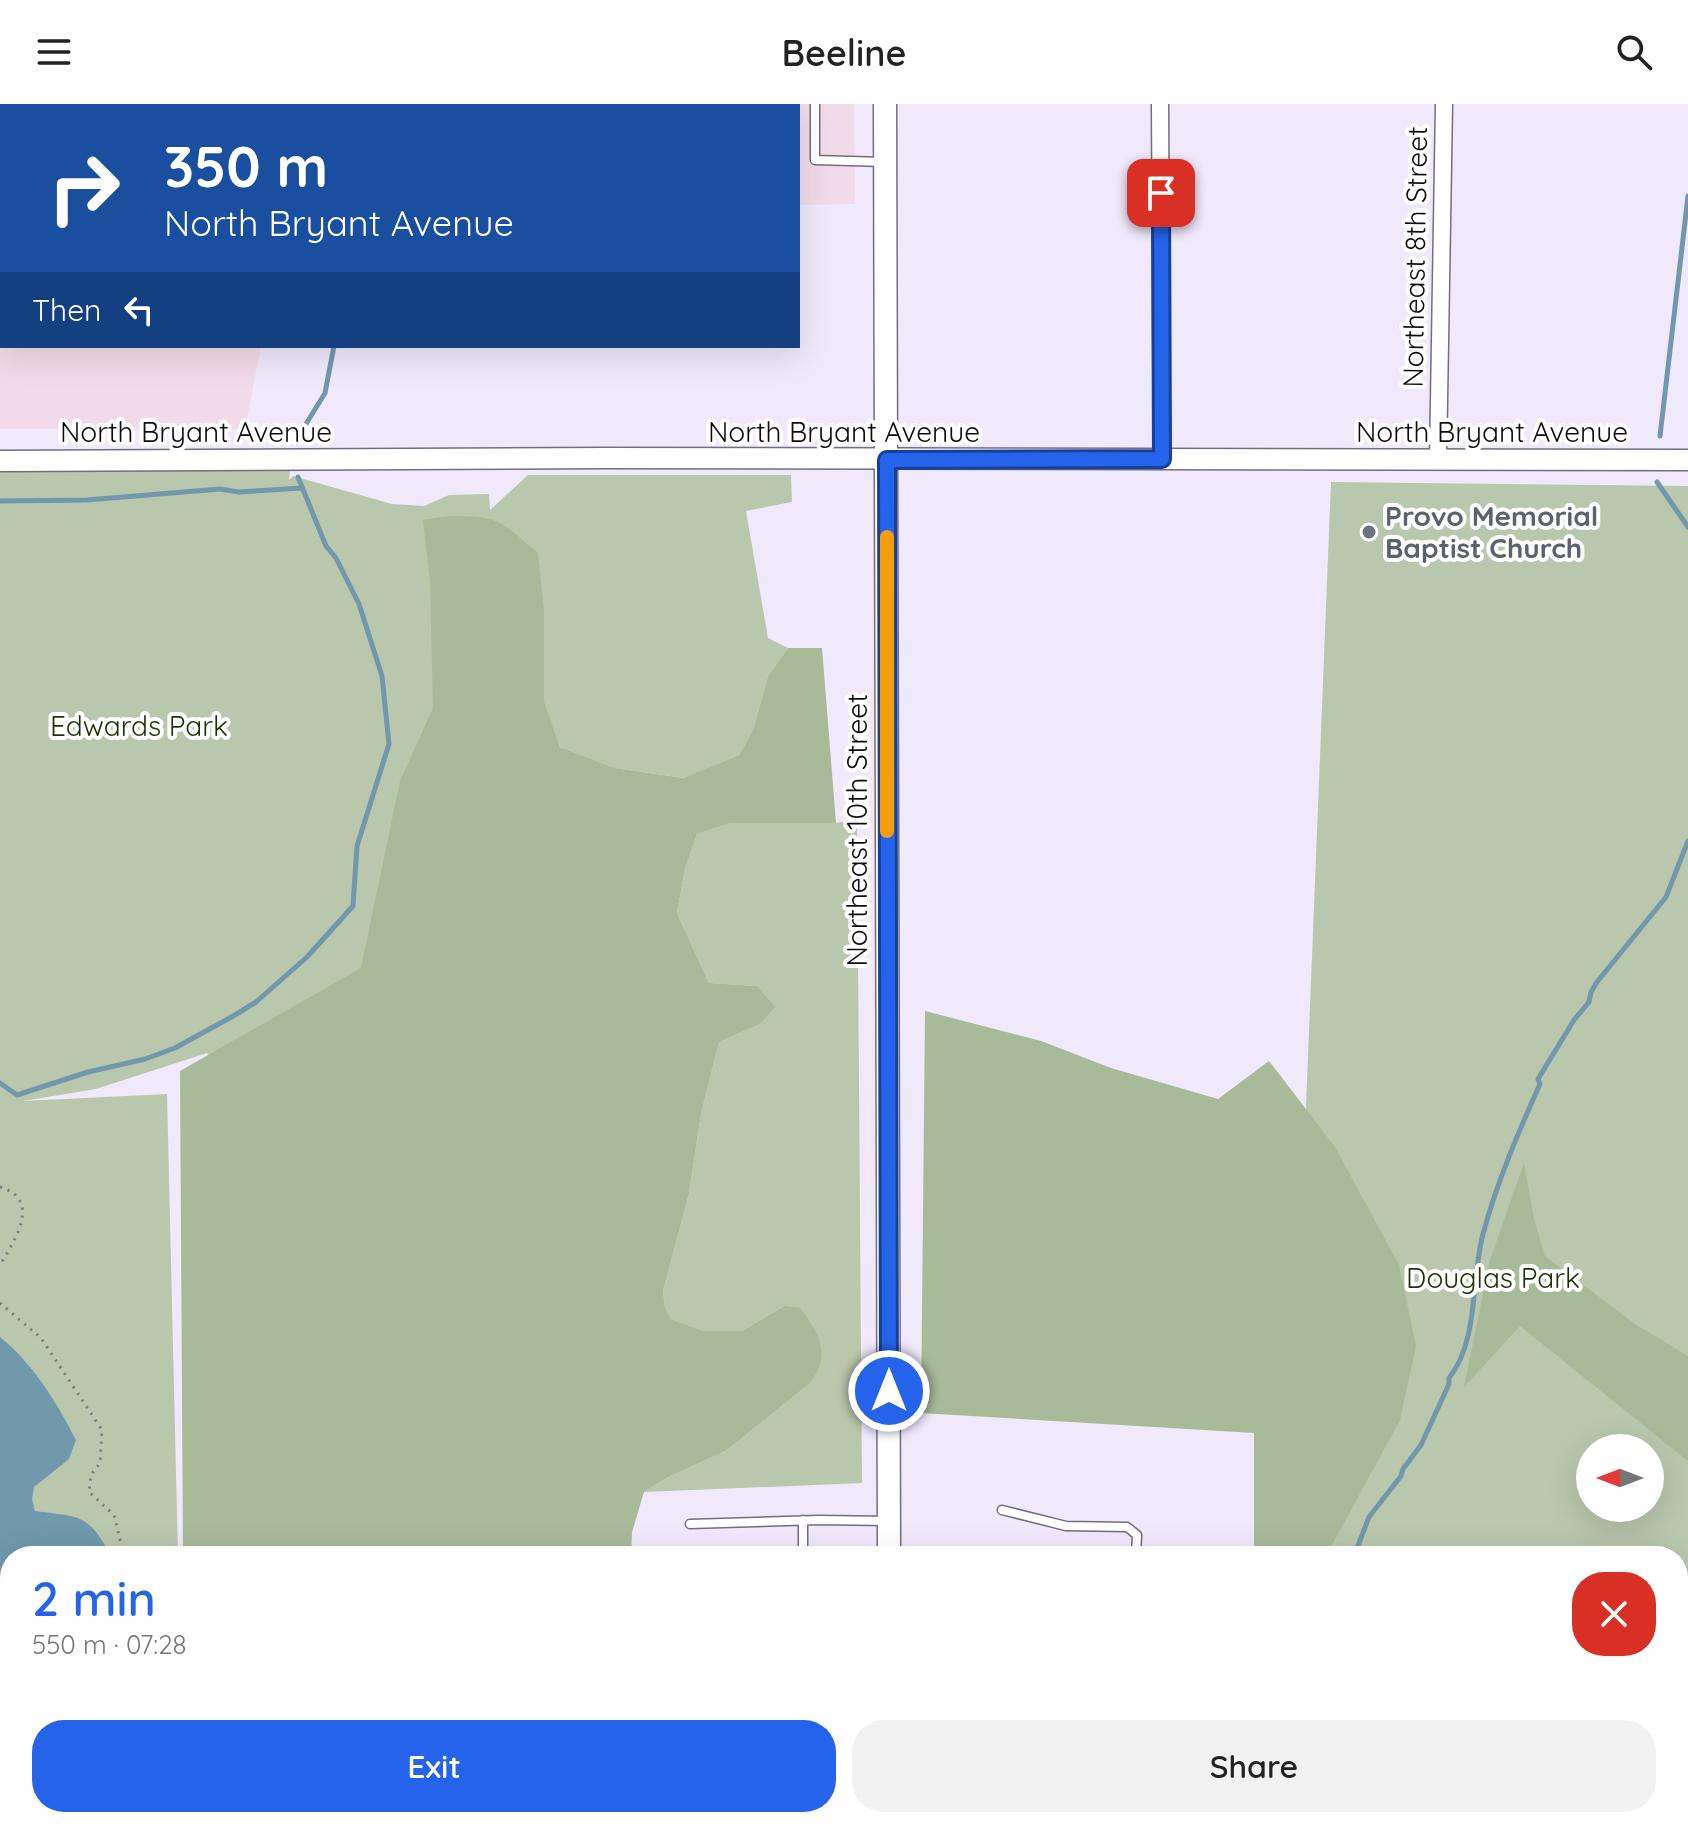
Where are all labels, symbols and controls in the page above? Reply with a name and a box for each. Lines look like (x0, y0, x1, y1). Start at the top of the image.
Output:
icon: menu (32, 30, 76, 74)
text: Beeline (781, 30, 907, 75)
icon: search (1612, 30, 1656, 74)
street label: Northeast 8th Street (1395, 126, 1434, 388)
text: 350 m (164, 131, 328, 201)
icon: right (32, 136, 136, 240)
pin (1127, 159, 1195, 227)
icon: arrive (1139, 171, 1183, 215)
text: North Bryant Avenue (164, 200, 514, 245)
icon: left (117, 288, 161, 332)
text: Then (32, 291, 101, 329)
street label: North Bryant Avenue (60, 414, 332, 449)
street label: North Bryant Avenue (708, 414, 980, 449)
street label: North Bryant Avenue (1356, 414, 1628, 449)
place label: Provo Memorial Baptist Church (1385, 498, 1598, 565)
marker: Provo Memorial Baptist Church (1360, 523, 1378, 541)
street label: Northeast 10th Street (839, 693, 874, 967)
park label: Edwards Park (50, 708, 228, 743)
park label: Douglas Park (1406, 1260, 1580, 1295)
position arrow (847, 1349, 931, 1433)
north arrow (1576, 1434, 1664, 1522)
map controls (1576, 1434, 1664, 1522)
text: 2 min (32, 1568, 156, 1628)
button: close (1572, 1572, 1656, 1656)
text: 550 m · 07:28 (32, 1628, 187, 1661)
button: Exit (32, 1720, 836, 1812)
button: Share (852, 1720, 1656, 1812)

